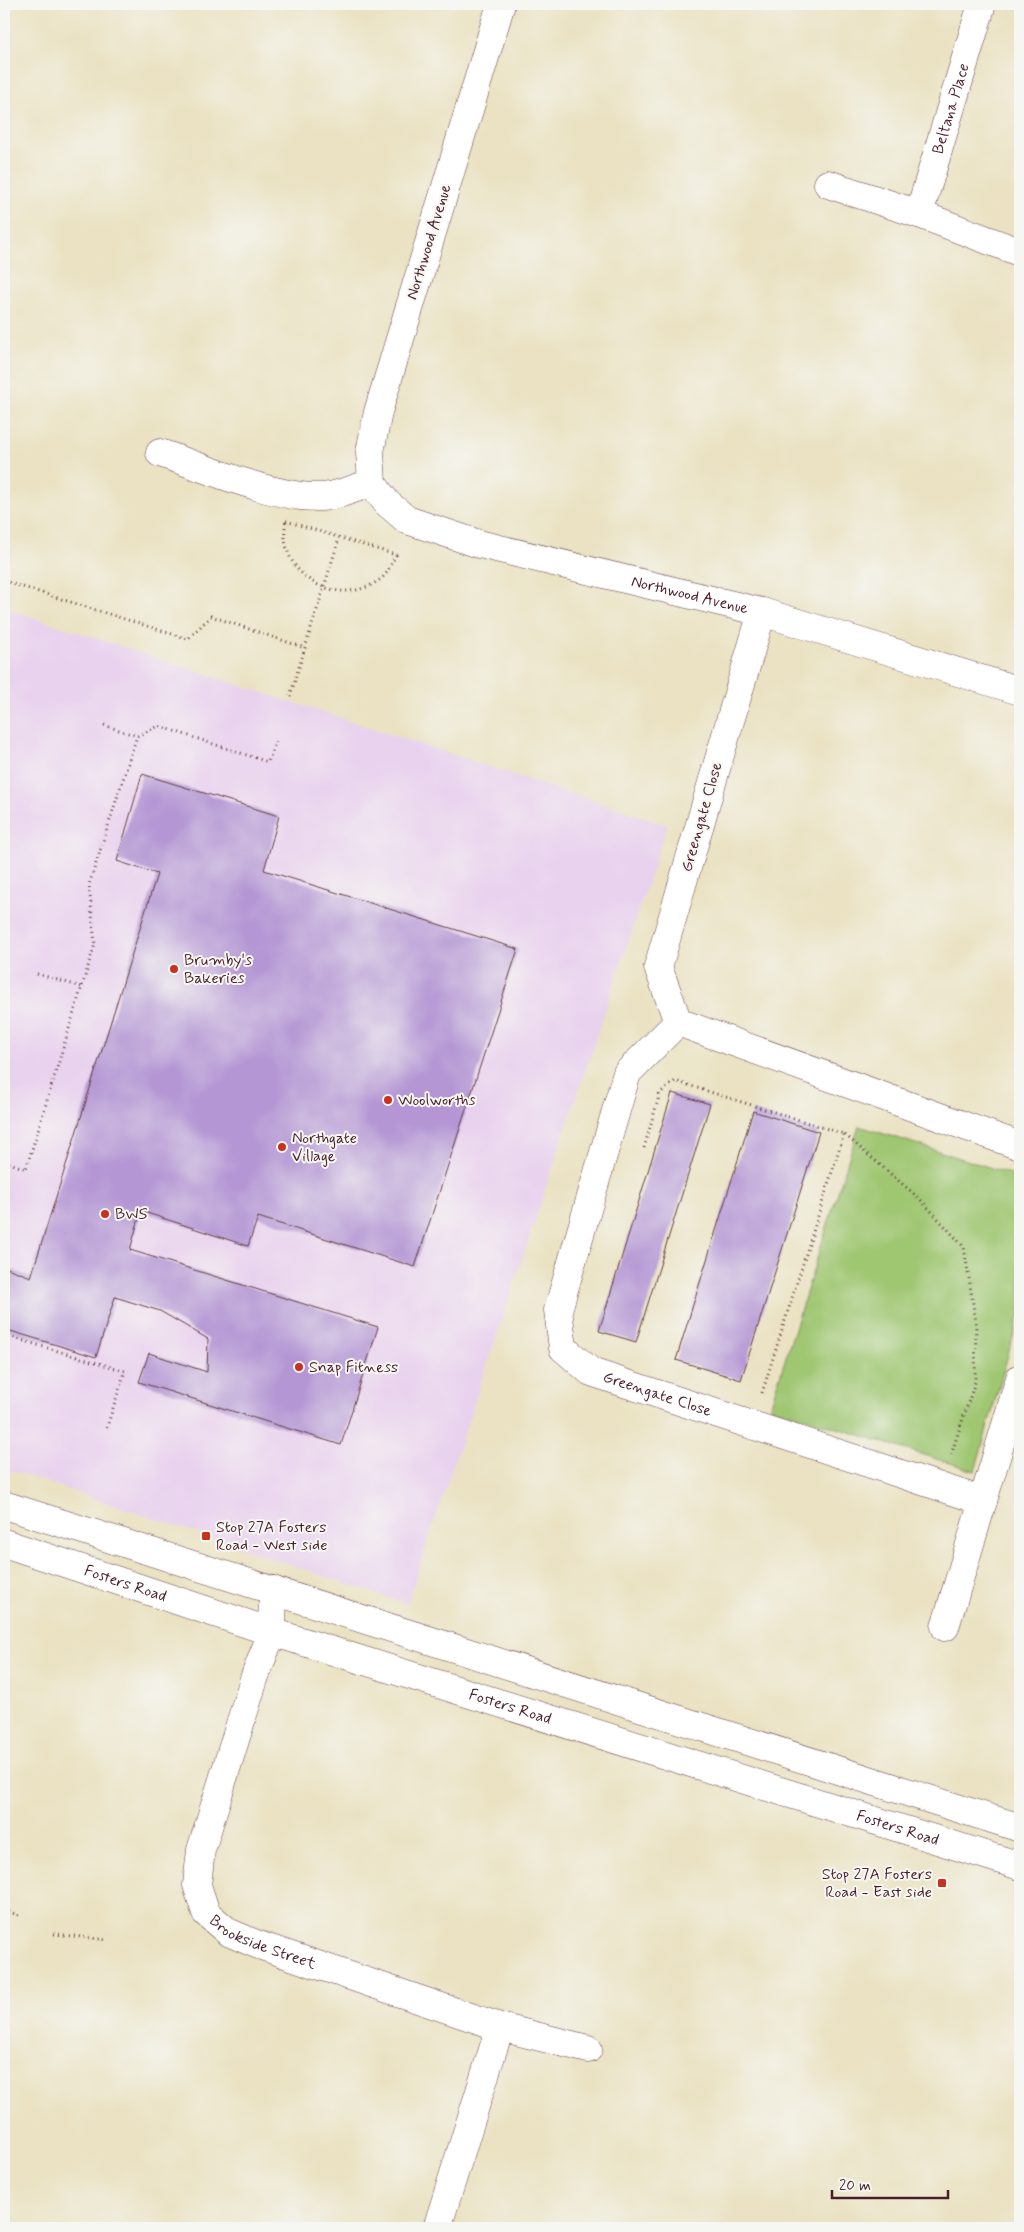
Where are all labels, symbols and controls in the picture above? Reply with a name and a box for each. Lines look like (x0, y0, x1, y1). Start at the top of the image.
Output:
street label: Beltana Place (927, 61, 974, 157)
street label: Northwood Avenue (401, 181, 457, 302)
street label: Northwood Avenue (629, 570, 751, 619)
street label: Greengate Close (676, 759, 728, 874)
place label: Brumby's Bakeries (184, 950, 252, 989)
marker: Brumby's Bakeries (168, 963, 180, 975)
place label: Woolworths (398, 1090, 475, 1111)
marker: Woolworths (382, 1094, 394, 1106)
place label: Northgate Village (292, 1128, 357, 1167)
marker: Northgate Village (276, 1141, 288, 1153)
place label: BWS (115, 1204, 147, 1225)
marker: BWS (99, 1208, 111, 1220)
place label: Snap Fitness (309, 1357, 398, 1378)
marker: Snap Fitness (293, 1361, 305, 1373)
street label: Greengate Close (600, 1366, 715, 1422)
place label: Stop 27A Fosters Road - West side (216, 1517, 327, 1556)
marker: Stop 27A Fosters Road - West side (200, 1530, 212, 1542)
street label: Fosters Road (82, 1560, 169, 1607)
street label: Fosters Road (466, 1684, 554, 1729)
street label: Fosters Road (854, 1805, 942, 1851)
place label: Stop 27A Fosters Road - East side (822, 1864, 932, 1903)
marker: Stop 27A Fosters Road - East side (936, 1877, 948, 1889)
street label: Brookside Street (205, 1910, 319, 1974)
scale bar (832, 2167, 948, 2199)
text: 20 m (839, 2176, 871, 2196)

